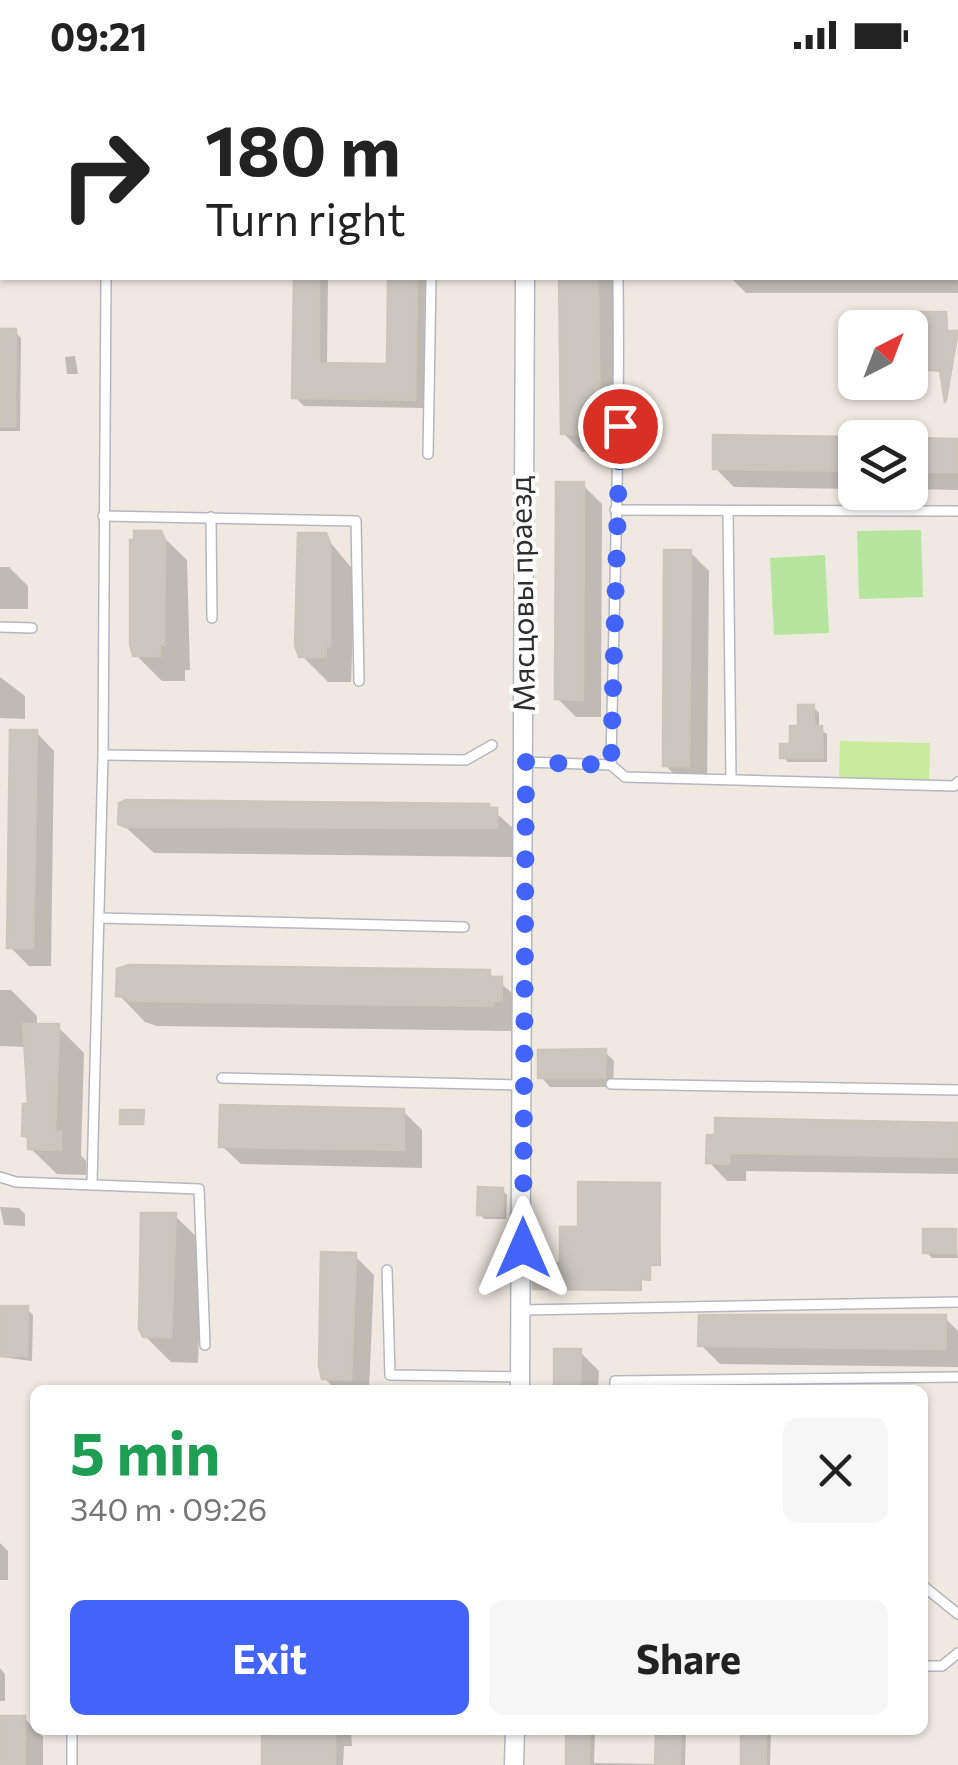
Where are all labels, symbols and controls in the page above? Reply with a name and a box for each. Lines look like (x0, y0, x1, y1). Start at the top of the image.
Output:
text: 09:21 (50, 12, 148, 59)
text: 180 m (205, 105, 401, 190)
icon: right (40, 110, 170, 240)
text: Turn right (205, 190, 406, 245)
north arrow (838, 310, 928, 400)
map controls (838, 310, 928, 510)
pin (578, 384, 663, 469)
icon: arrive (593, 399, 648, 454)
button: layers (838, 420, 928, 510)
street label: Мясцовы праезд (500, 476, 541, 712)
position arrow (471, 1196, 575, 1300)
text: 5 min (70, 1414, 220, 1487)
button: close (783, 1418, 888, 1523)
text: 340 m · 09:26 (70, 1488, 267, 1528)
button: Exit (70, 1600, 469, 1715)
button: Share (489, 1600, 888, 1715)

